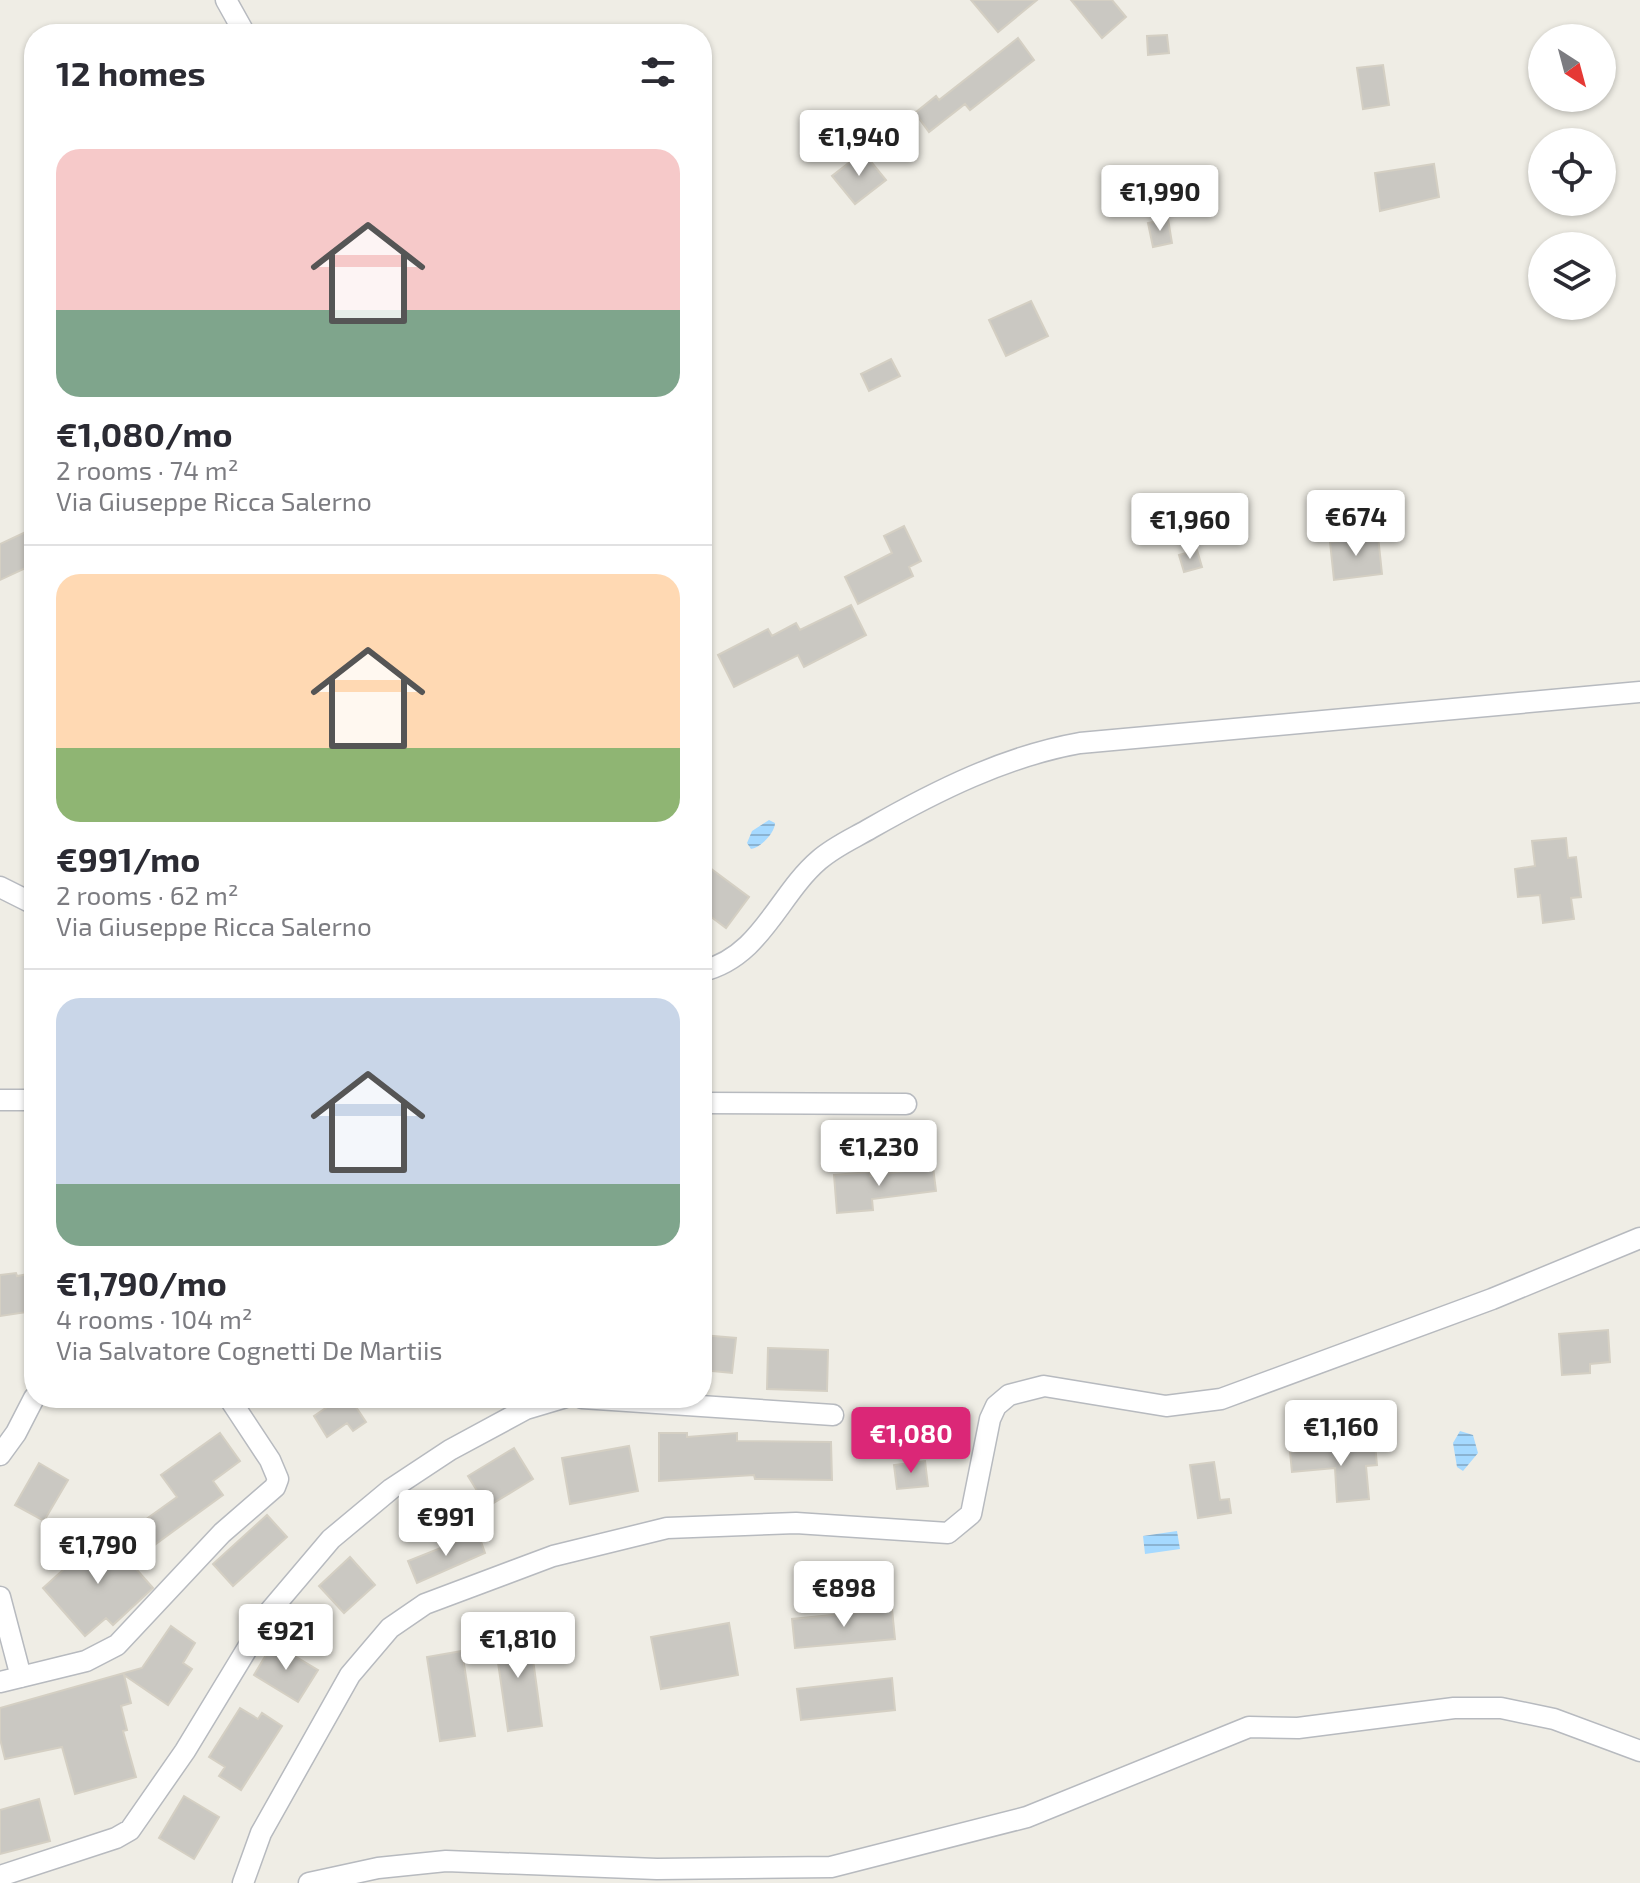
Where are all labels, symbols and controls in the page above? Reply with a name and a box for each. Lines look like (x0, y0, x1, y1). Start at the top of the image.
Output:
north arrow (1528, 24, 1616, 112)
map controls (1528, 24, 1616, 320)
icon: filters (636, 50, 680, 94)
text: 12 homes (56, 52, 205, 93)
pin: €1,940 (794, 110, 924, 178)
text: €1,940 (818, 120, 900, 151)
button: locate (1528, 128, 1616, 216)
pin: €1,990 (1095, 165, 1225, 233)
text: €1,990 (1119, 175, 1201, 206)
icon: home (296, 201, 440, 345)
button: layers (1528, 232, 1616, 320)
text: €1,080/mo (56, 413, 233, 454)
text: 2 rooms · 74 m² (56, 454, 238, 485)
text: Via Giuseppe Ricca Salerno (56, 485, 372, 516)
pin: €674 (1309, 490, 1403, 558)
pin: €1,960 (1125, 493, 1255, 561)
text: €674 (1325, 500, 1387, 531)
text: €1,960 (1149, 503, 1231, 534)
icon: home (296, 626, 440, 770)
text: €991/mo (56, 838, 200, 879)
text: 2 rooms · 62 m² (56, 879, 239, 910)
text: Via Giuseppe Ricca Salerno (56, 910, 372, 941)
icon: home (296, 1050, 440, 1194)
pin: €1,230 (814, 1120, 944, 1188)
text: €1,230 (839, 1130, 919, 1161)
text: €1,790/mo (56, 1262, 227, 1303)
text: 4 rooms · 104 m² (56, 1303, 252, 1334)
text: Via Salvatore Cognetti De Martiis (56, 1334, 443, 1365)
pin: €1,160 (1276, 1400, 1406, 1468)
pin: €1,080 (846, 1407, 976, 1475)
text: €1,160 (1303, 1410, 1379, 1441)
text: €1,080 (869, 1417, 953, 1448)
pin: €991 (399, 1490, 493, 1558)
text: €991 (417, 1500, 475, 1531)
pin: €1,790 (33, 1518, 163, 1586)
text: €1,790 (59, 1528, 137, 1559)
pin: €898 (797, 1561, 891, 1629)
text: €898 (812, 1571, 876, 1602)
pin: €921 (239, 1604, 333, 1672)
pin: €1,810 (453, 1612, 583, 1680)
text: €921 (257, 1614, 315, 1645)
text: €1,810 (479, 1622, 557, 1653)

